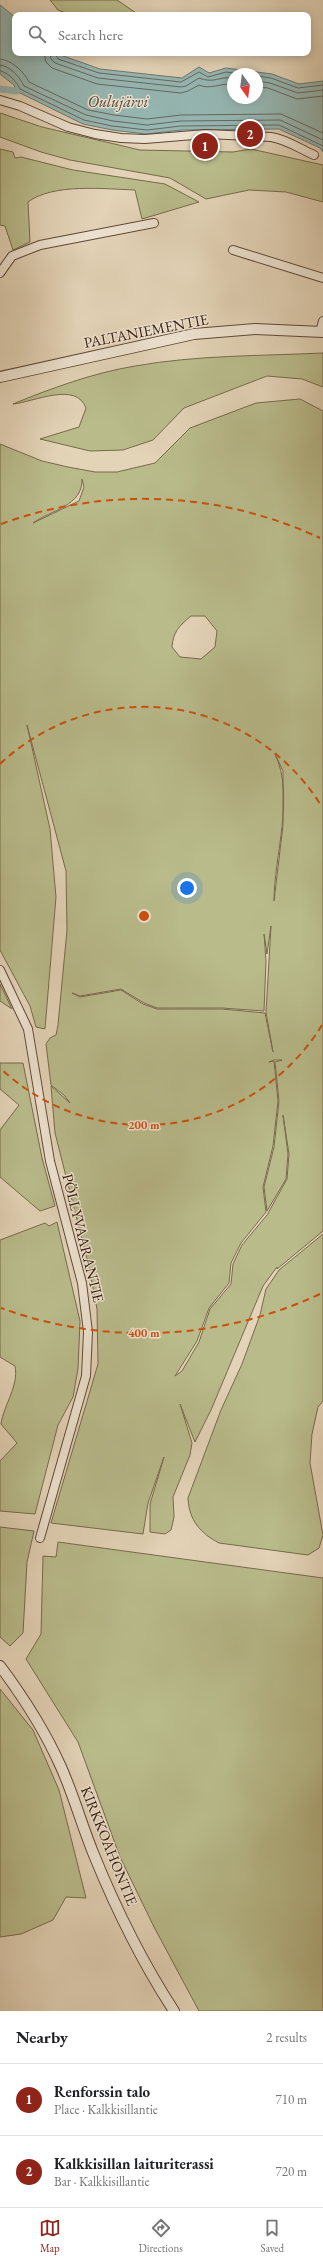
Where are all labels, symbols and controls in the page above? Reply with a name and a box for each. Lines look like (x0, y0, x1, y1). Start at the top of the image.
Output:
search box (12, 12, 311, 56)
icon: search (26, 23, 48, 45)
text: Search here (58, 25, 123, 44)
north arrow (227, 68, 263, 104)
water label: Oulujärvi (88, 91, 149, 112)
pin: 2 (237, 119, 263, 149)
pin: 1 (192, 131, 218, 161)
street label: PALTANIEMENTIE (82, 309, 210, 352)
your location (177, 878, 197, 898)
centre of rings (137, 909, 151, 923)
text: 200 m (128, 1117, 160, 1133)
street label: PÖLLYVAARANTIE (58, 1172, 109, 1305)
text: 400 m (128, 1325, 160, 1341)
street label: KIRKKOAHONTIE (77, 1783, 142, 1909)
text: Nearby (16, 2026, 68, 2048)
text: 2 results (266, 2029, 307, 2046)
text: Renforssin talo (54, 2082, 150, 2101)
text: 1 (26, 2091, 32, 2108)
text: 710 m (276, 2091, 307, 2108)
text: Place · Kalkkisillantie (54, 2101, 158, 2118)
text: Kalkkisillan laituriterassi (54, 2154, 214, 2173)
text: 2 (26, 2163, 32, 2180)
text: 720 m (276, 2163, 307, 2180)
text: Bar · Kalkkisillantie (54, 2173, 150, 2190)
tab: Map (39, 2217, 61, 2255)
tab: Directions (139, 2217, 183, 2255)
tab: Saved (261, 2217, 284, 2255)

